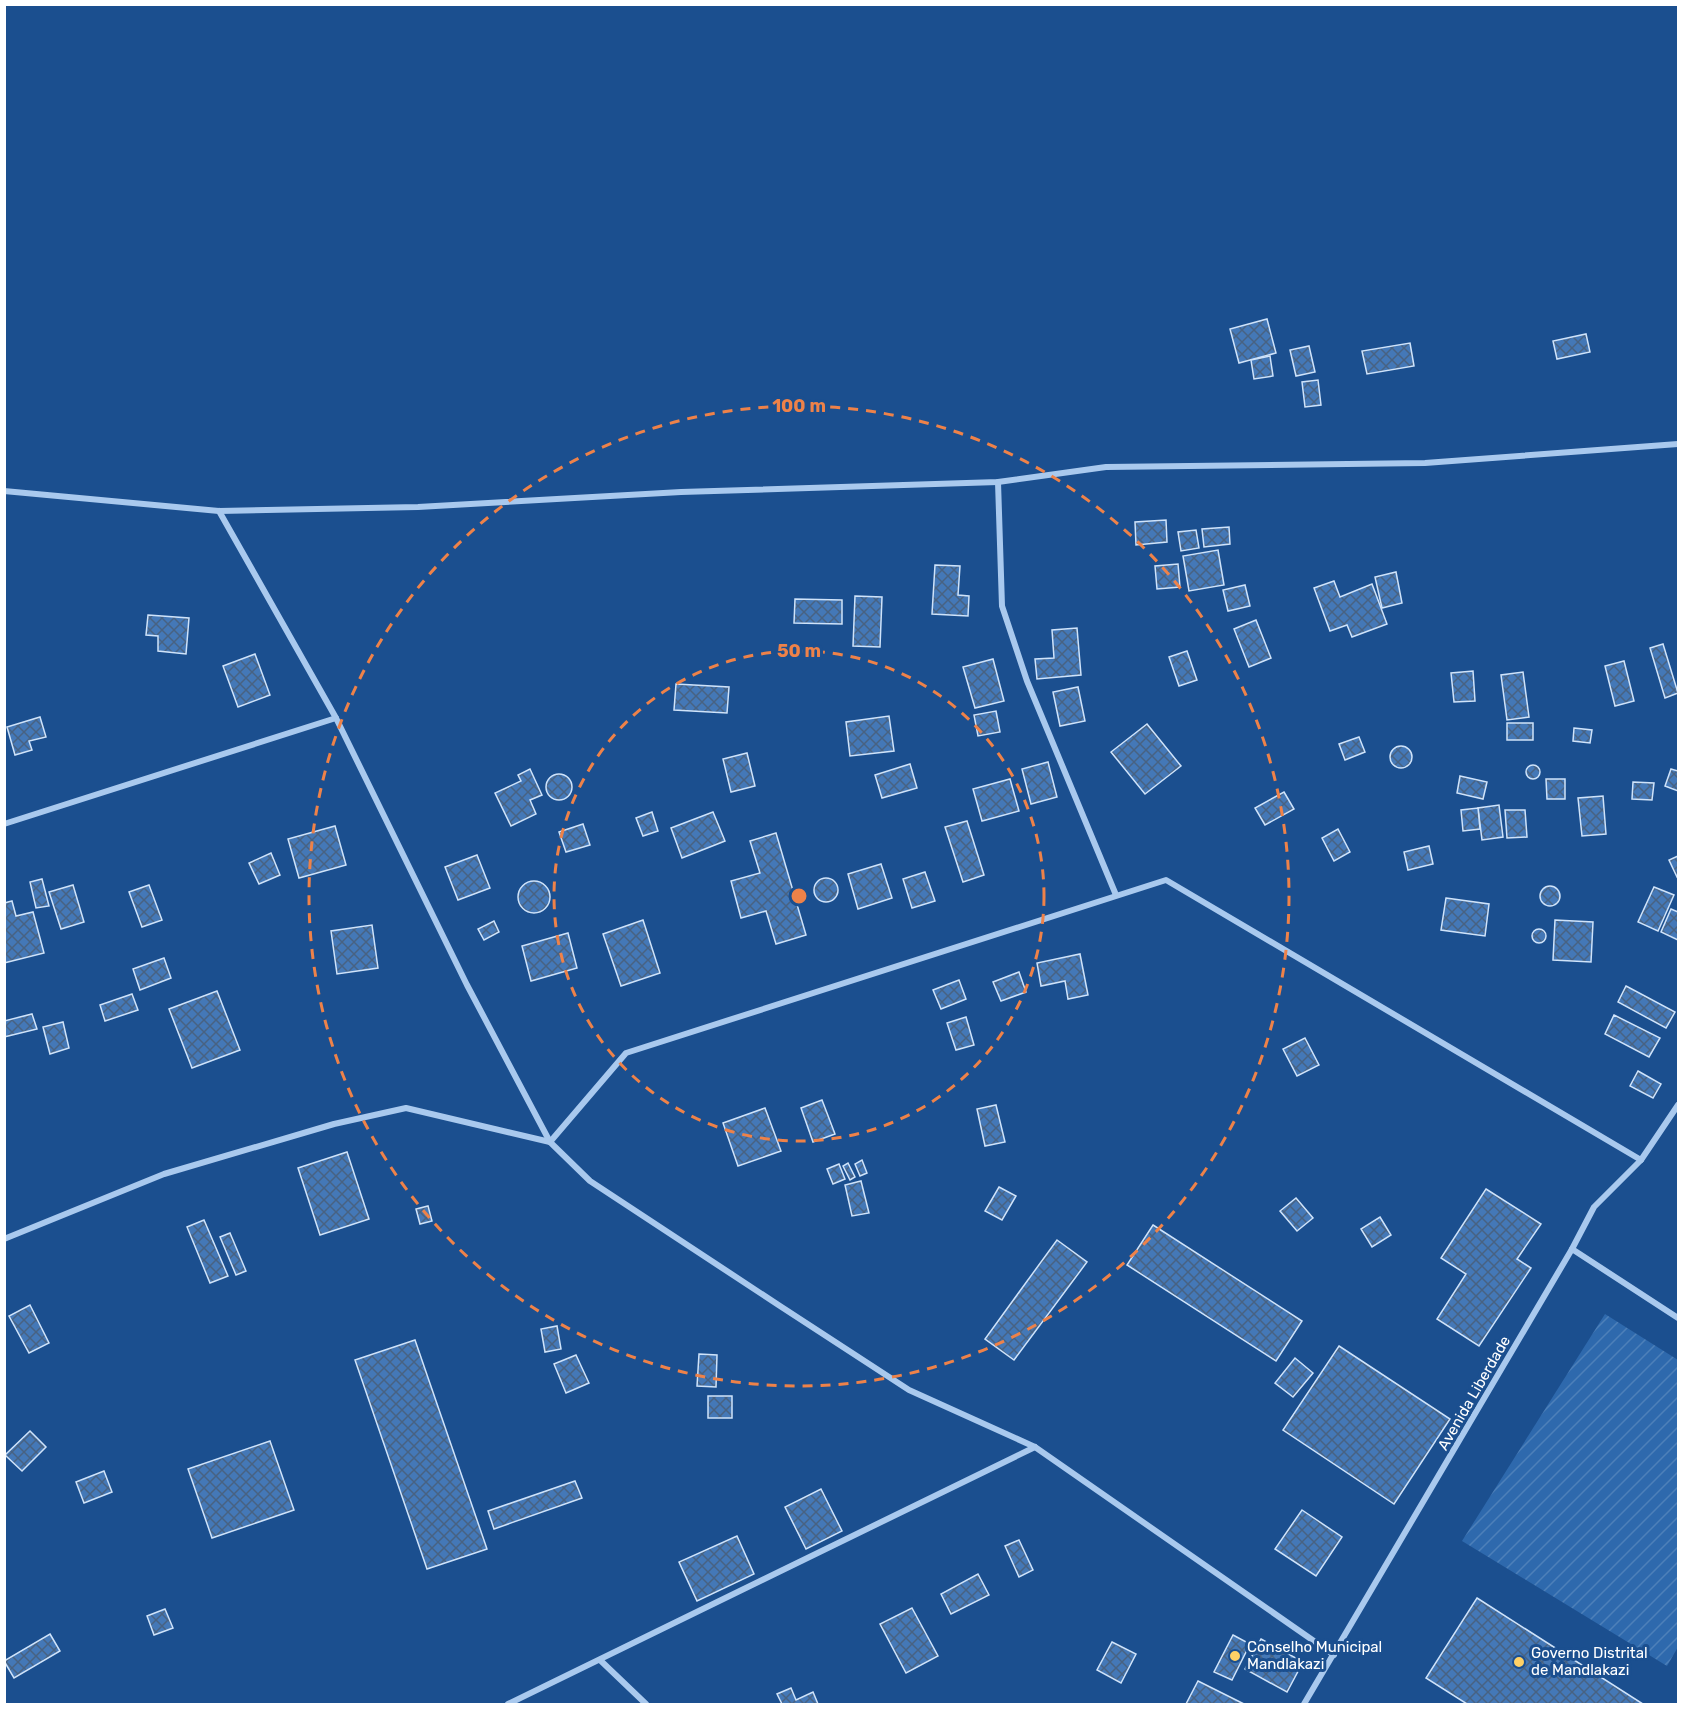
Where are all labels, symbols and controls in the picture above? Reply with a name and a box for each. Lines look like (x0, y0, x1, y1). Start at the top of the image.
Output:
text: 100 m (772, 395, 826, 417)
text: 50 m (777, 640, 821, 662)
centre of rings (789, 886, 809, 906)
street label: Avenida Liberdade (1434, 1333, 1514, 1453)
place label: Conselho Municipal Mandlakazi (1247, 1638, 1382, 1673)
place label: Governo Distrital de Mandlakazi (1531, 1644, 1648, 1679)
marker: Conselho Municipal Mandlakazi (1228, 1649, 1242, 1663)
marker: Governo Distrital de Mandlakazi (1512, 1655, 1526, 1669)

